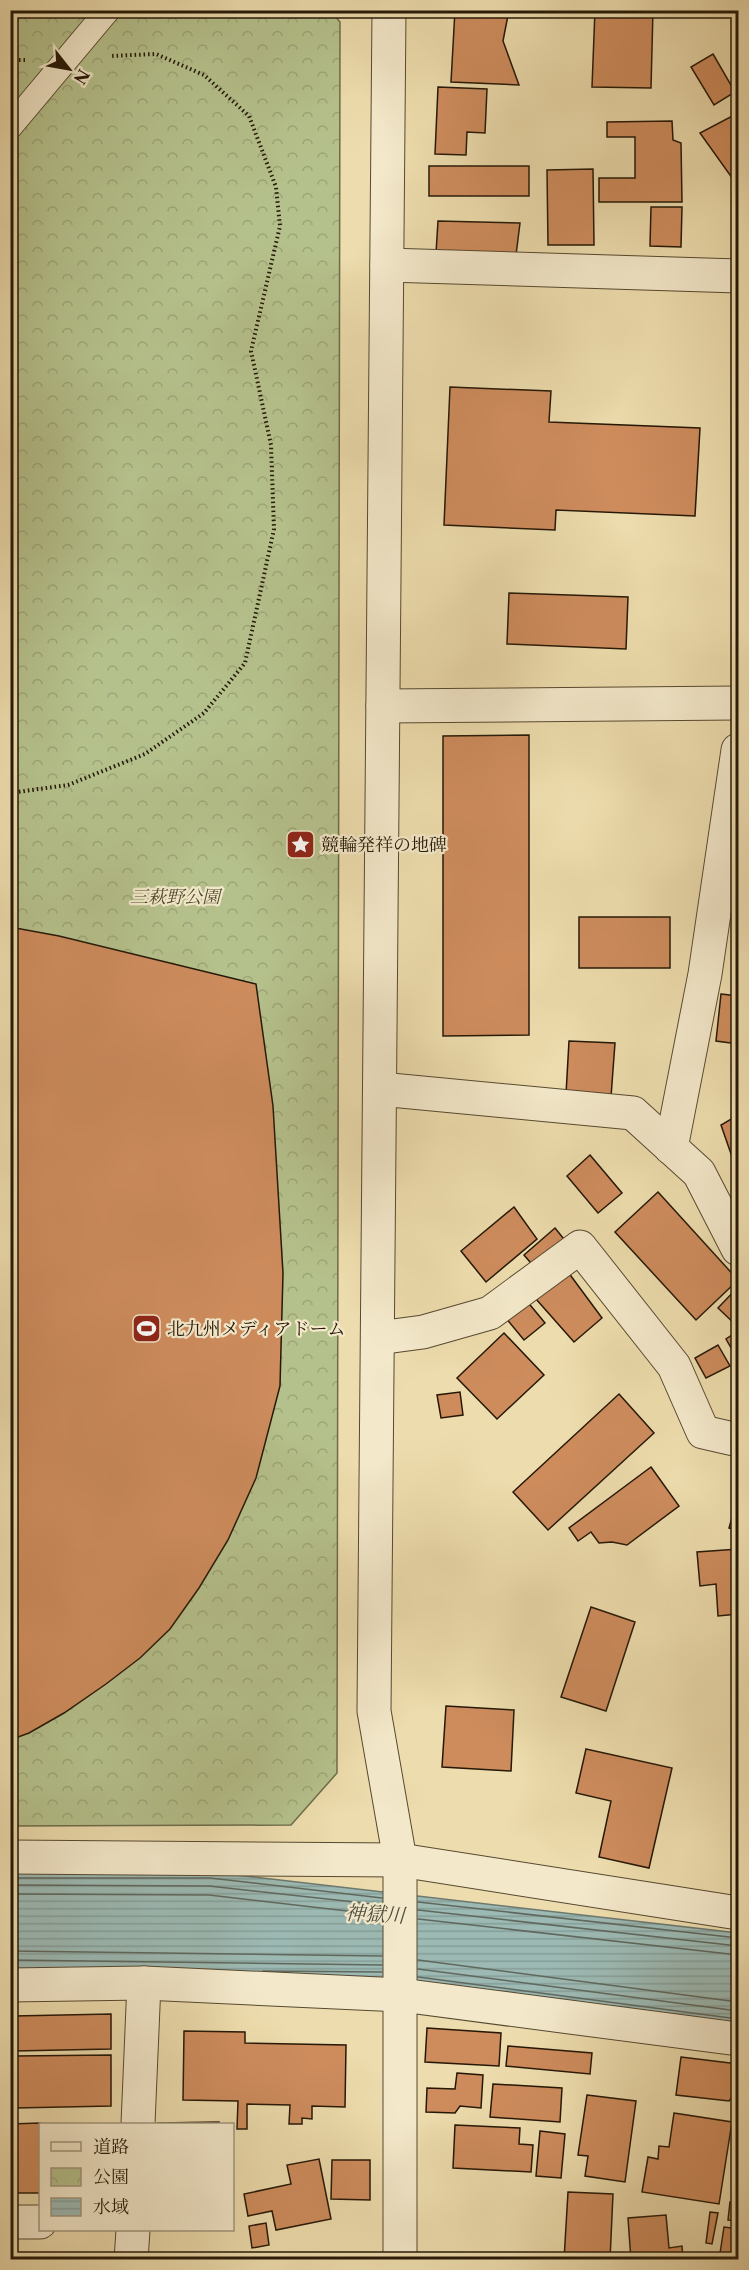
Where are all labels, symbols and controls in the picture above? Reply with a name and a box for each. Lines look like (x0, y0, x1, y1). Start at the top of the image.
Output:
north arrow (39, 39, 99, 99)
text: N (70, 66, 94, 88)
place icon: 競輪発祥の地碑 (284, 829, 316, 861)
place label: 競輪発祥の地碑 (321, 834, 447, 856)
park label: 三萩野公園 (130, 886, 223, 908)
sports icon: 北九州メディアドーム (130, 1313, 162, 1345)
place label: 北九州メディアドーム (167, 1318, 346, 1340)
water label: 神獄川 (344, 1900, 408, 1928)
legend (39, 2123, 234, 2231)
text: 道路 (93, 2136, 129, 2158)
text: 公園 (93, 2166, 129, 2188)
text: 水域 (93, 2196, 129, 2218)

